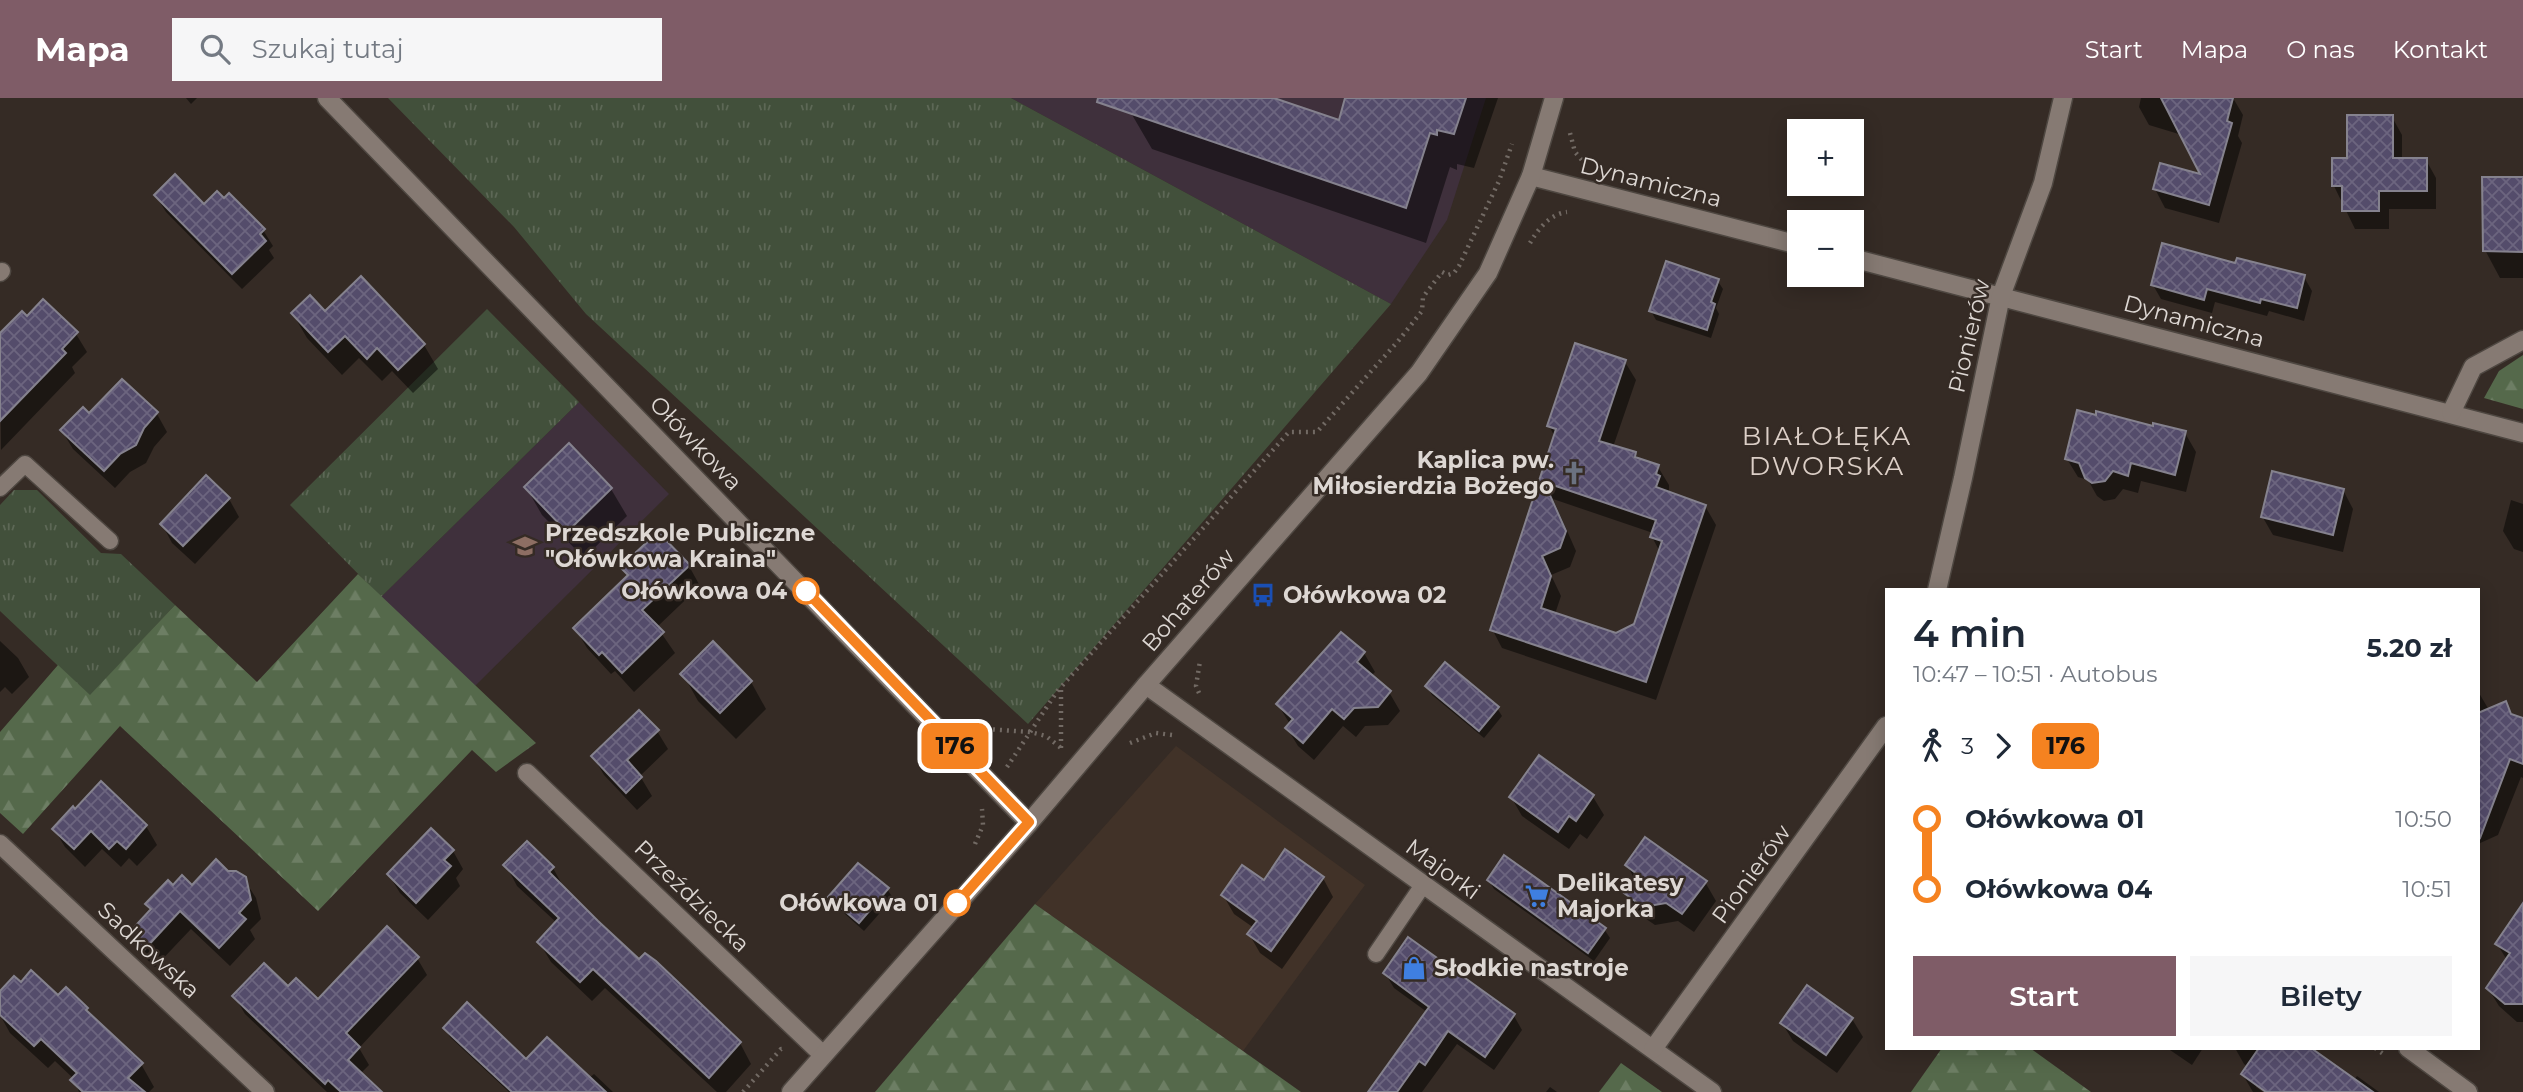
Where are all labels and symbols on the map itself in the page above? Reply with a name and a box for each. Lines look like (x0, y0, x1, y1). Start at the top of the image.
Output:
street label: Dynamiczna (1577, 151, 1725, 213)
street label: Pionierów (1942, 276, 1996, 396)
street label: Dynamiczna (2120, 289, 2268, 353)
street label: Ołówkowa (644, 390, 748, 496)
district label: BIAŁOŁĘKA DWORSKA (1742, 420, 1912, 482)
place label: Kaplica pw. Miłosierdzia Bożego (1313, 446, 1554, 500)
church icon: Kaplica pw. Miłosierdzia Bożego (1560, 459, 1588, 487)
place label: Przedszkole Publiczne "Ołówkowa Kraina" (545, 519, 815, 573)
school or university icon: Przedszkole Publiczne "Ołówkowa Kraina" (511, 532, 539, 560)
street label: Bohaterów (1136, 542, 1241, 657)
place label: Ołówkowa 04 (621, 577, 787, 605)
marker: Ołówkowa 04 (793, 578, 819, 604)
bus stop icon: Ołówkowa 02 (1249, 581, 1277, 609)
place label: Ołówkowa 02 (1283, 581, 1446, 609)
line badge: 176 (915, 723, 995, 769)
street label: Pionierów (1706, 818, 1797, 929)
street label: Majorki (1400, 833, 1486, 905)
street label: Przeździecka (629, 834, 755, 958)
place label: Delikatesy Majorka (1557, 869, 1684, 923)
supermarket icon: Delikatesy Majorka (1523, 882, 1551, 910)
place label: Ołówkowa 01 (779, 889, 938, 917)
marker: Ołówkowa 01 (944, 890, 970, 916)
street label: Sadkowska (92, 896, 206, 1004)
shop icon: Słodkie nastroje (1400, 954, 1428, 982)
place label: Słodkie nastroje (1434, 954, 1629, 982)

